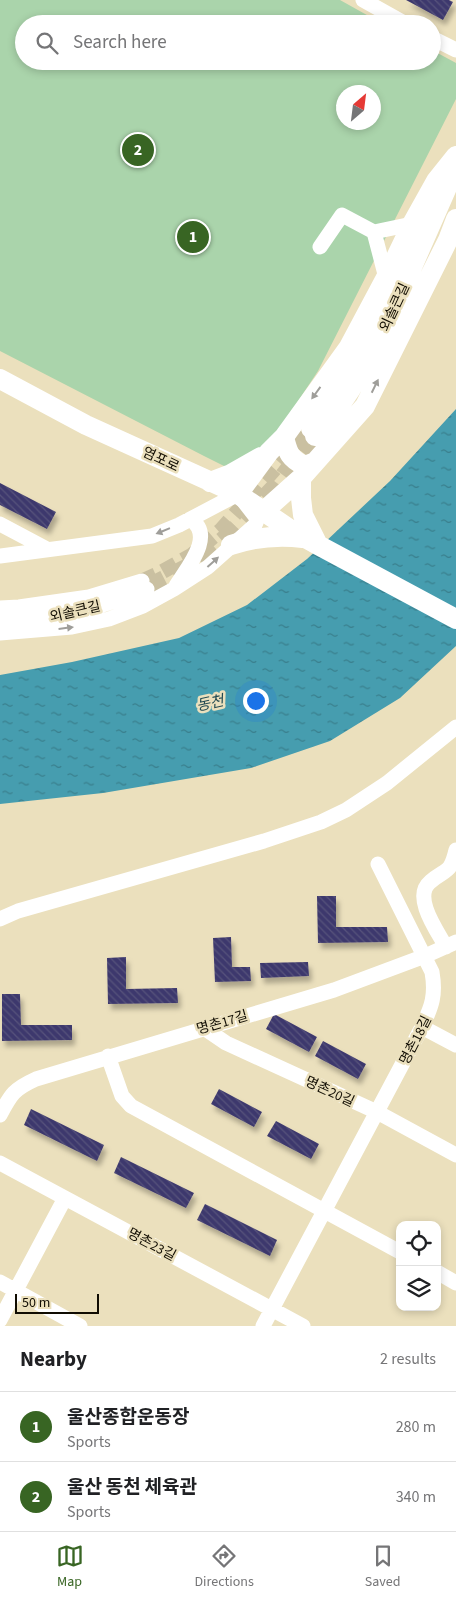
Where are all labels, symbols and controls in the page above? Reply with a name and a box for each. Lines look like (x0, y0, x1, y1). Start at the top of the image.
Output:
search box (15, 15, 441, 70)
icon: search (33, 29, 61, 57)
text: Search here (73, 29, 167, 56)
north arrow (336, 85, 381, 130)
pin: 2 (122, 131, 154, 169)
pin: 1 (177, 218, 209, 256)
street label: 외솔큰길 (375, 280, 415, 335)
one-way arrow (371, 379, 379, 393)
one-way arrow (311, 387, 321, 400)
street label: 염포로 (139, 443, 182, 477)
one-way arrow (156, 528, 170, 536)
one-way arrow (206, 557, 219, 568)
street label: 외솔큰길 (48, 596, 103, 628)
one-way arrow (58, 624, 74, 632)
your location (243, 688, 269, 714)
water label: 동천 (194, 690, 228, 717)
street label: 명촌17길 (194, 1006, 250, 1040)
street label: 명촌18길 (395, 1012, 437, 1068)
street label: 명촌20길 (302, 1072, 358, 1112)
map controls (396, 1221, 441, 1311)
button: locate (396, 1221, 441, 1266)
street label: 명촌23길 (124, 1224, 179, 1266)
button: layers (396, 1266, 441, 1311)
scale bar (15, 1291, 99, 1314)
text: 50 m (22, 1293, 50, 1313)
text: Nearby (20, 1344, 87, 1374)
text: 2 results (380, 1348, 436, 1370)
text: 울산종합운동장 (67, 1404, 189, 1431)
text: 1 (32, 1416, 40, 1438)
text: 280 m (396, 1416, 436, 1438)
text: Sports (67, 1431, 111, 1453)
text: 울산 동천 체육관 (67, 1474, 197, 1501)
text: 2 (32, 1486, 40, 1508)
text: 340 m (396, 1486, 436, 1508)
text: Sports (67, 1501, 111, 1523)
tab: Map (56, 1542, 84, 1592)
tab: Directions (195, 1542, 254, 1592)
tab: Saved (365, 1542, 400, 1592)

